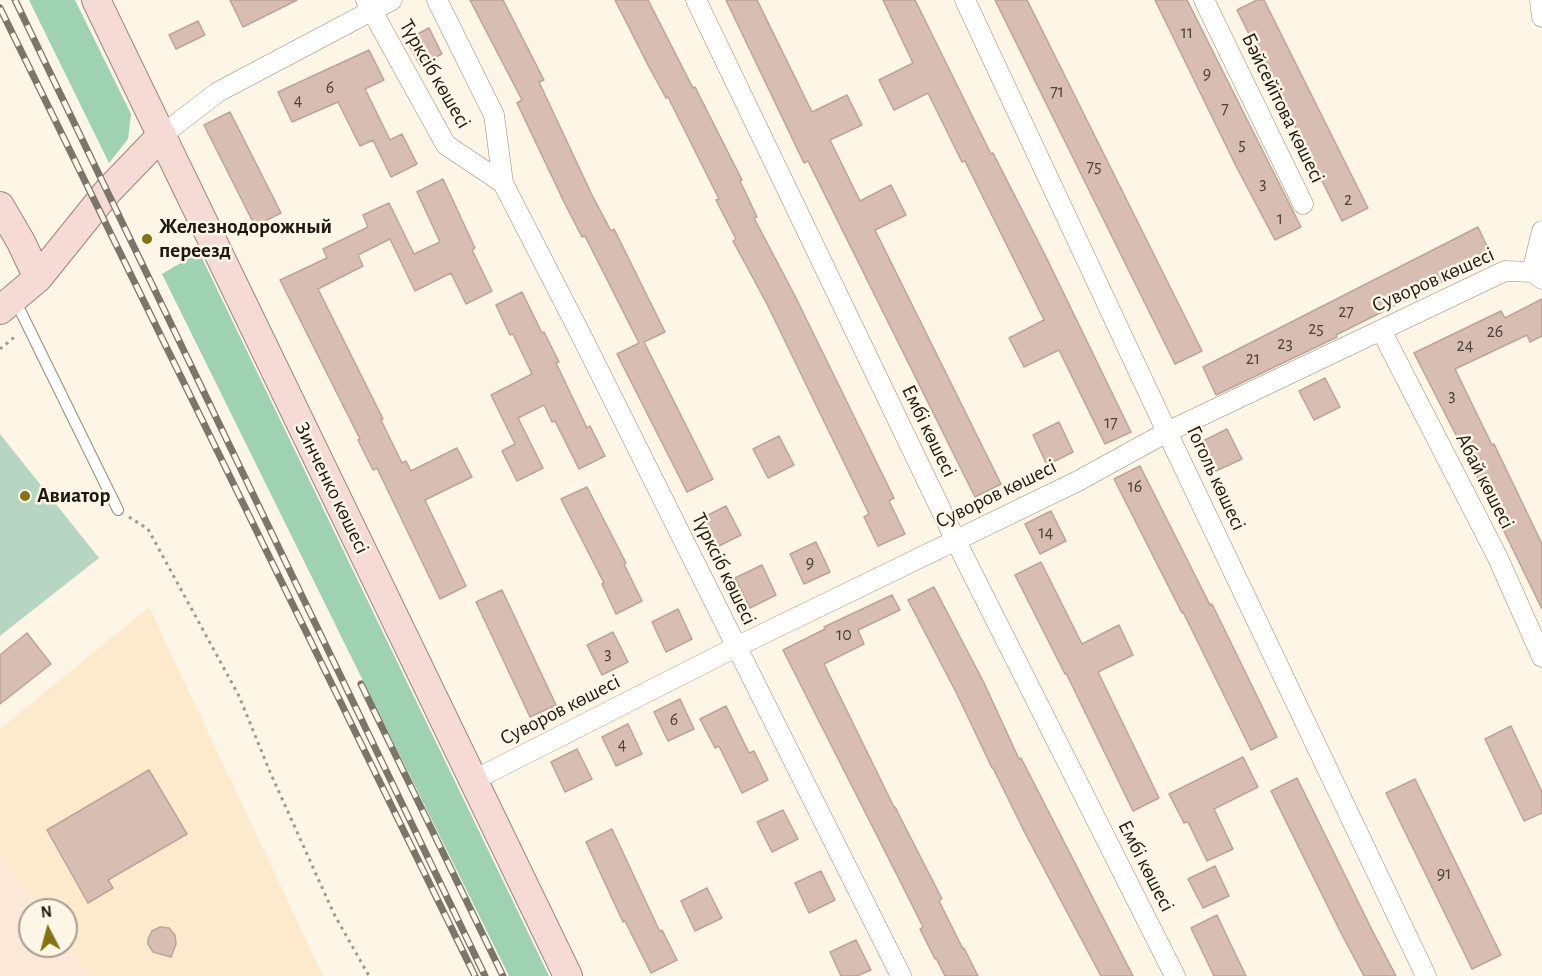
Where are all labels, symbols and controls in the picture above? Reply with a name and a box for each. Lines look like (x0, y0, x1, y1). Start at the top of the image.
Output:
street label: Түрксіб көшесі (394, 15, 476, 133)
house number: 11 (1181, 22, 1193, 44)
street label: Бәйсейітова көшесі (1236, 29, 1330, 187)
house number: 9 (1203, 63, 1211, 85)
house number: 6 (326, 77, 334, 99)
house number: 71 (1050, 81, 1064, 103)
house number: 4 (294, 90, 302, 112)
house number: 7 (1221, 98, 1229, 120)
house number: 5 (1238, 134, 1246, 156)
house number: 75 (1086, 156, 1102, 178)
house number: 3 (1259, 173, 1267, 195)
house number: 2 (1344, 189, 1352, 211)
house number: 1 (1277, 208, 1283, 230)
place label: Железнодорожный переезд (159, 214, 332, 264)
marker: Железнодорожный переезд (140, 232, 154, 246)
street label: Суворов көшесі (1368, 242, 1498, 318)
house number: 27 (1338, 301, 1354, 323)
house number: 25 (1308, 318, 1324, 340)
house number: 26 (1487, 321, 1503, 343)
house number: 23 (1277, 333, 1293, 355)
house number: 24 (1457, 335, 1473, 357)
house number: 21 (1246, 348, 1260, 370)
street label: Ембі көшесі (896, 381, 962, 481)
house number: 3 (1448, 385, 1456, 407)
house number: 17 (1104, 412, 1118, 434)
street label: Зинченко көшесі (289, 418, 375, 558)
street label: Гоголь көшесі (1181, 421, 1251, 535)
street label: Абай көшесі (1450, 429, 1520, 533)
street label: Суворов көшесі (931, 454, 1061, 534)
house number: 16 (1128, 476, 1142, 498)
place label: Авиатор (37, 483, 110, 509)
marker: Авиатор (18, 489, 32, 503)
street label: Түрксіб көшесі (686, 509, 762, 629)
house number: 14 (1039, 522, 1053, 544)
house number: 9 (806, 552, 814, 574)
house number: 10 (836, 624, 852, 646)
house number: 3 (604, 643, 612, 665)
street label: Суворов көшесі (496, 669, 624, 751)
house number: 6 (670, 709, 678, 731)
house number: 4 (618, 734, 626, 756)
street label: Ембі көшесі (1112, 816, 1180, 916)
house number: 91 (1437, 863, 1451, 885)
north arrow (18, 898, 78, 958)
text: N (40, 904, 53, 921)

